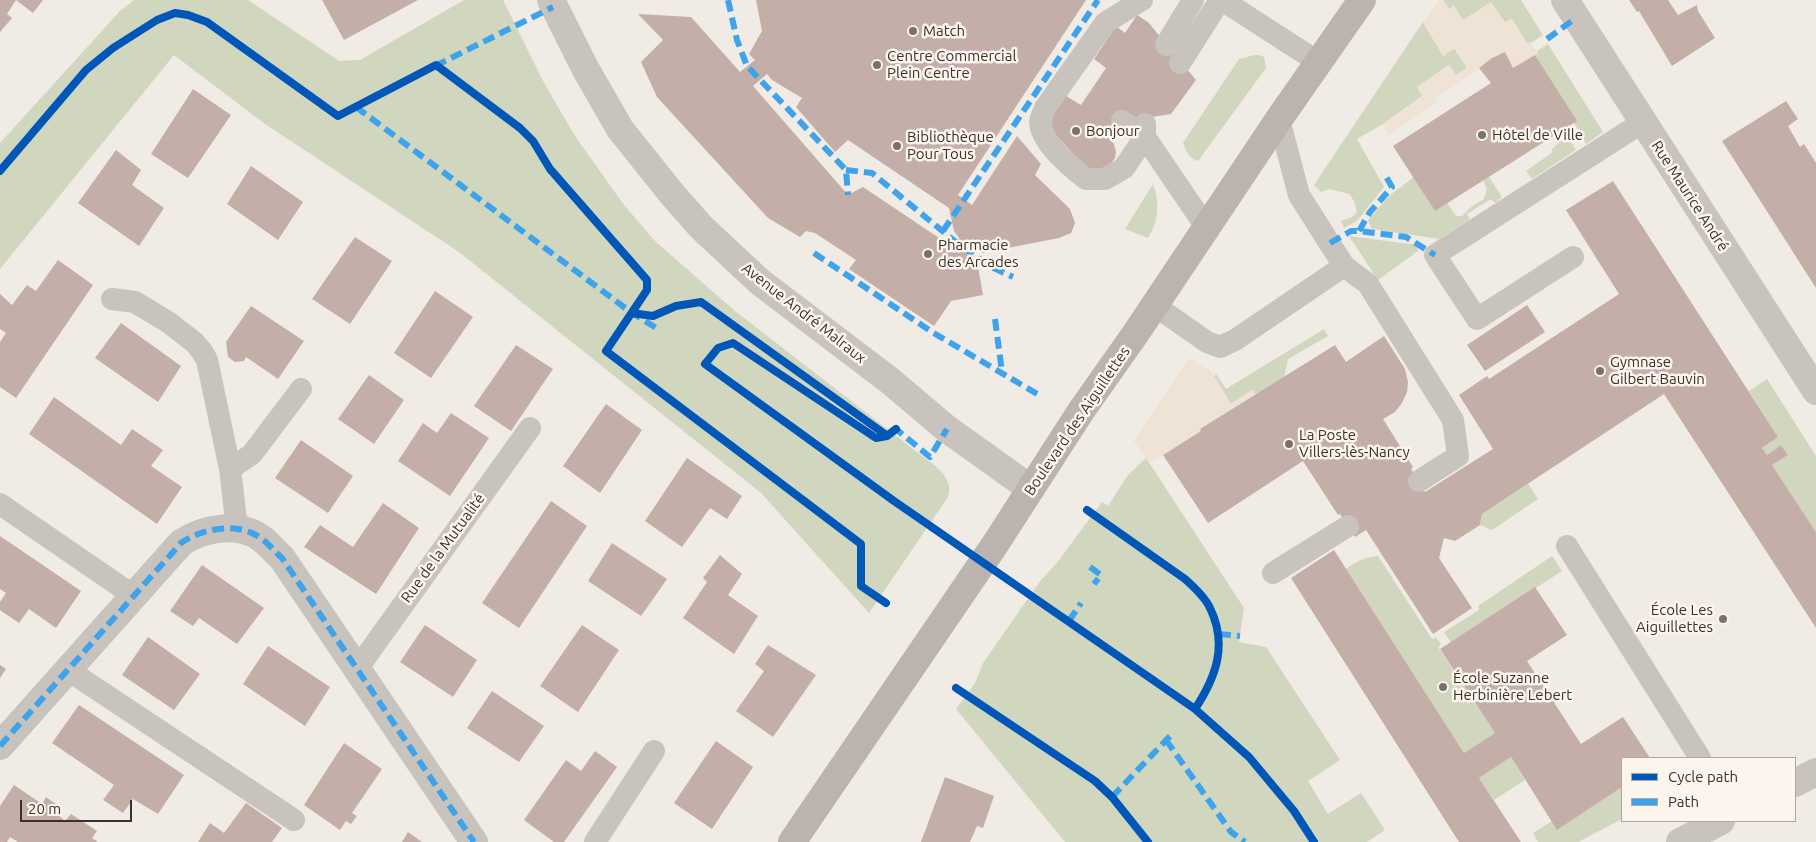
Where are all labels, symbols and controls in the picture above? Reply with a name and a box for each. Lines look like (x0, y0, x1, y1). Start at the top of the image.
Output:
place label: Match (923, 22, 965, 40)
marker: Match (907, 25, 919, 37)
place label: Centre Commercial Plein Centre (887, 47, 1016, 82)
marker: Centre Commercial Plein Centre (871, 59, 883, 71)
place label: Bonjour (1086, 122, 1140, 140)
marker: Bonjour (1070, 125, 1082, 137)
place label: Hôtel de Ville (1492, 126, 1583, 144)
place label: Bibliothèque Pour Tous (907, 128, 994, 163)
marker: Hôtel de Ville (1476, 129, 1488, 141)
street label: Rue Maurice André (1648, 137, 1732, 255)
marker: Bibliothèque Pour Tous (891, 140, 903, 152)
place label: Pharmacie des Arcades (938, 236, 1019, 271)
marker: Pharmacie des Arcades (922, 248, 934, 260)
street label: Avenue André Malraux (738, 259, 870, 367)
street label: Boulevard des Aiguillettes (1020, 343, 1134, 499)
place label: Gymnase Gilbert Bauvin (1610, 353, 1705, 388)
marker: Gymnase Gilbert Bauvin (1594, 365, 1606, 377)
place label: La Poste Villers-lès-Nancy (1299, 426, 1410, 461)
marker: La Poste Villers-lès-Nancy (1283, 438, 1295, 450)
street label: Rue de la Mutualité (397, 490, 489, 606)
place label: École Les Aiguillettes (1636, 601, 1713, 636)
marker: École Les Aiguillettes (1717, 613, 1729, 625)
place label: École Suzanne Herbinière Lebert (1453, 669, 1572, 704)
marker: École Suzanne Herbinière Lebert (1437, 681, 1449, 693)
legend (1621, 757, 1796, 822)
text: Cycle path (1668, 768, 1738, 785)
scale bar (22, 790, 135, 822)
text: Path (1668, 793, 1699, 810)
text: 20 m (28, 800, 61, 817)

